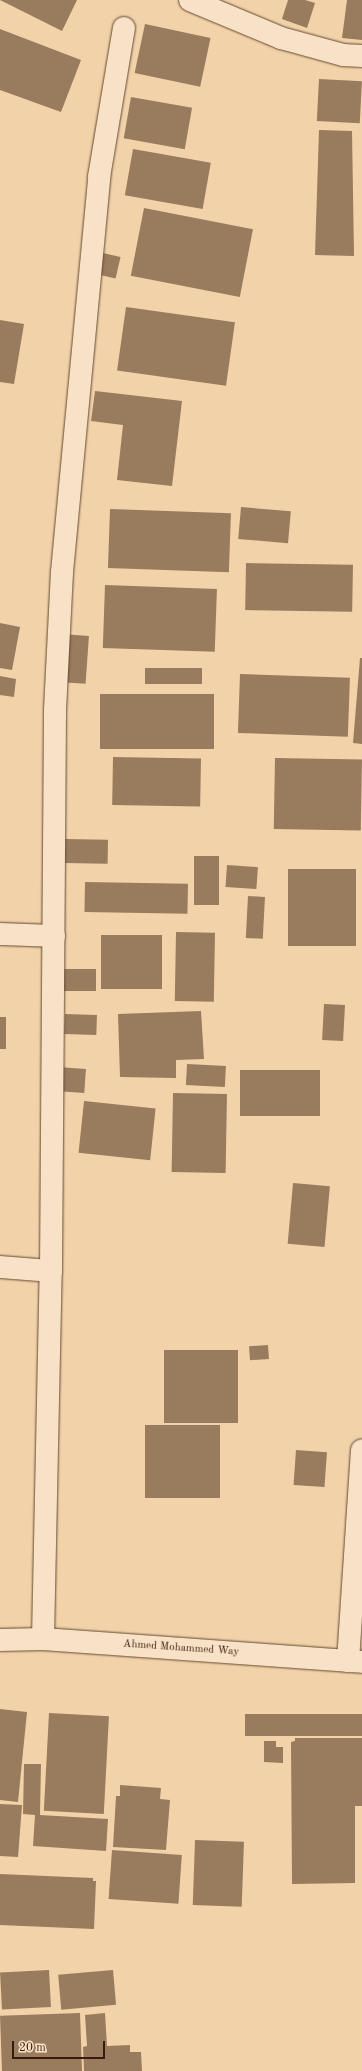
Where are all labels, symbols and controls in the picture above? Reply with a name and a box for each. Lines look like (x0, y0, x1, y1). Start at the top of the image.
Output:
street label: Ahmed Mohammed Way (122, 1638, 240, 1660)
scale bar (14, 2033, 107, 2059)
text: 20 m (19, 2042, 46, 2054)

